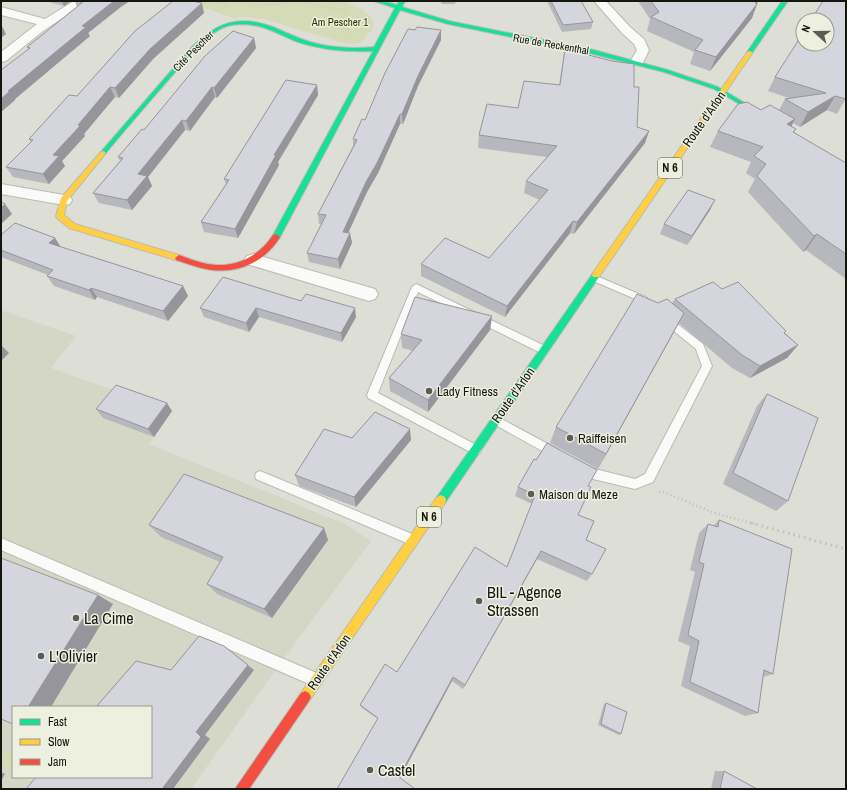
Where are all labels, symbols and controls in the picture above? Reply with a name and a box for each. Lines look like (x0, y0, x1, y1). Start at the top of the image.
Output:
north arrow (795, 12, 835, 52)
park label: Am Pescher 1 (311, 15, 368, 29)
text: N (798, 23, 813, 34)
street label: Cité Pescher (170, 28, 216, 74)
street label: Rue de Reckenthal (512, 30, 590, 58)
street label: Route d'Arlon (679, 88, 729, 150)
road number: N 6 (658, 158, 682, 178)
street label: Route d'Arlon (488, 364, 538, 426)
place label: Lady Fitness (437, 383, 498, 400)
marker: Lady Fitness (424, 386, 434, 396)
place label: Raiffeisen (578, 430, 626, 447)
marker: Raiffeisen (565, 433, 575, 443)
place label: Maison du Meze (539, 486, 618, 503)
marker: Maison du Meze (526, 489, 536, 499)
road number: N 6 (417, 507, 441, 527)
place label: BIL - Agence Strassen (487, 581, 562, 621)
marker: BIL - Agence Strassen (474, 596, 484, 606)
place label: La Cime (84, 607, 134, 629)
marker: La Cime (71, 613, 81, 623)
street label: Route d'Arlon (304, 631, 354, 693)
place label: L'Olivier (49, 645, 98, 667)
marker: L'Olivier (36, 651, 46, 661)
legend (12, 706, 152, 778)
text: Fast (48, 714, 67, 730)
text: Slow (48, 734, 70, 750)
text: Jam (48, 754, 67, 770)
place label: Castel (378, 759, 415, 781)
marker: Castel (365, 765, 375, 775)

